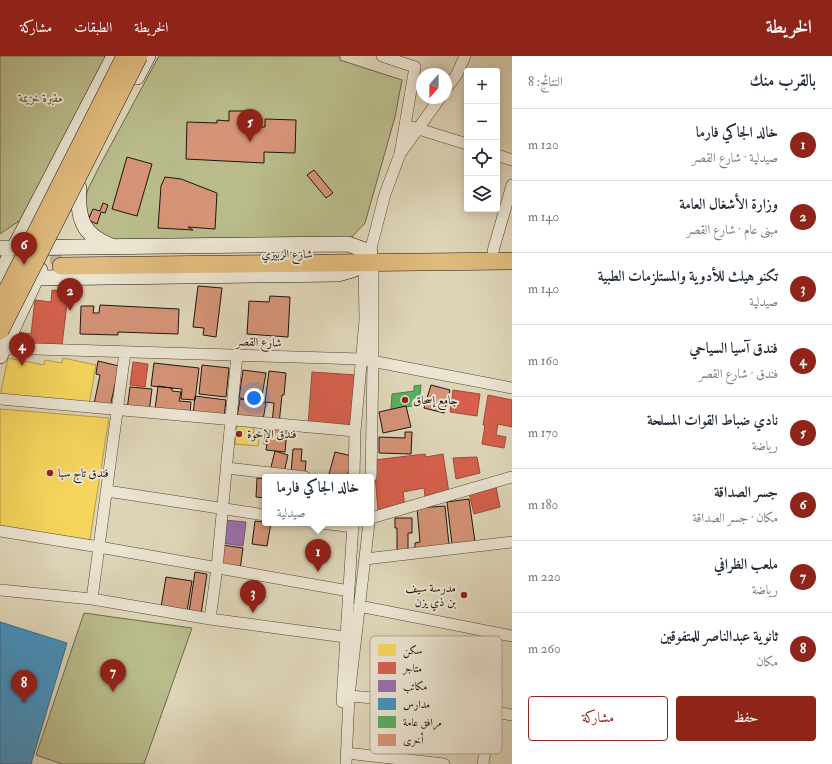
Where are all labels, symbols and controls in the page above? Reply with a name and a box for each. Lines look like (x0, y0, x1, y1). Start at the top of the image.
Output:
text: الخريطة (766, 15, 812, 39)
text: مشاركة (20, 19, 52, 36)
text: الطبقات (74, 19, 112, 36)
text: الخريطة (134, 19, 168, 36)
north arrow (416, 68, 452, 104)
map controls (464, 68, 500, 212)
button: + (464, 68, 500, 104)
text: بالقرب منك (750, 70, 816, 91)
text: النتائج: 8 (528, 74, 563, 90)
park label: مقبرة خزيمة (18, 91, 63, 106)
button: − (464, 104, 500, 140)
pin: 5 (237, 109, 263, 142)
text: خالد الجاكي فارما (696, 123, 778, 142)
text: 120 m (528, 137, 559, 153)
text: 1 (801, 137, 805, 153)
button: locate (464, 140, 500, 176)
text: صيدلية · شارع القصر (692, 150, 778, 166)
button: layers (464, 176, 500, 212)
text: وزارة الأشغال العامة (679, 195, 778, 214)
text: 140 m (528, 209, 559, 225)
text: 2 (800, 209, 806, 225)
text: مبنى عام · شارع القصر (686, 222, 778, 238)
pin: 6 (11, 232, 37, 265)
street label: شارع الزبيري (261, 247, 313, 265)
text: تكنو هيلث للأدوية والمستلزمات الطبية (598, 267, 778, 286)
pin: 2 (57, 278, 83, 311)
text: 140 m (528, 281, 559, 297)
text: 3 (801, 281, 806, 297)
text: صيدلية (749, 294, 778, 310)
pin: 4 (9, 333, 35, 366)
street label: شارع القصر (234, 334, 282, 354)
text: فندق آسيا السياحي (689, 339, 778, 358)
text: 160 m (528, 353, 559, 369)
text: 4 (800, 353, 807, 369)
text: فندق · شارع القصر (699, 366, 778, 382)
your location (244, 388, 264, 408)
place label: جامع إسحاق (413, 393, 458, 411)
marker: جامع إسحاق (400, 395, 410, 405)
text: نادي ضباط القوات المسلحة (647, 411, 778, 430)
text: 170 m (528, 425, 558, 441)
text: 5 (800, 425, 806, 441)
place label: فندق الإخوة (247, 427, 297, 443)
marker: فندق الإخوة (234, 429, 244, 439)
text: رياضة (752, 438, 778, 454)
place label: فندق تاج سبا (58, 466, 109, 484)
marker: فندق تاج سبا (45, 468, 55, 478)
popup (262, 474, 374, 526)
text: خالد الجاكي فارما (277, 478, 359, 497)
text: جسر الصداقة (714, 483, 778, 502)
text: 180 m (528, 497, 558, 513)
text: 6 (800, 497, 806, 513)
text: صيدلية (277, 505, 306, 521)
text: مكان · جسر الصداقة (693, 510, 778, 526)
pin: 1 (305, 539, 331, 572)
text: ملعب الظرافي (714, 555, 778, 574)
text: 220 m (528, 569, 561, 585)
text: 7 (800, 569, 806, 585)
pin: 3 (240, 580, 266, 613)
place label: مدرسة سيف بن ذي يزن (405, 581, 457, 612)
text: رياضة (752, 582, 778, 598)
marker: مدرسة سيف بن ذي يزن (459, 590, 469, 600)
text: ثانوية عبدالناصر للمتفوقين (660, 627, 778, 646)
legend (370, 636, 502, 754)
text: 260 m (528, 641, 561, 657)
text: 8 (800, 641, 806, 657)
text: سكن (403, 644, 422, 659)
text: مكان (756, 654, 778, 670)
pin: 7 (100, 659, 126, 692)
text: متاجر (402, 662, 422, 675)
pin: 8 (11, 670, 37, 703)
text: مكاتب (403, 680, 427, 694)
button: مشاركة (528, 696, 668, 741)
button: حفظ (676, 696, 816, 741)
text: مدارس (403, 698, 430, 711)
text: مرافق عامة (403, 716, 442, 730)
text: أخرى (403, 732, 424, 747)

